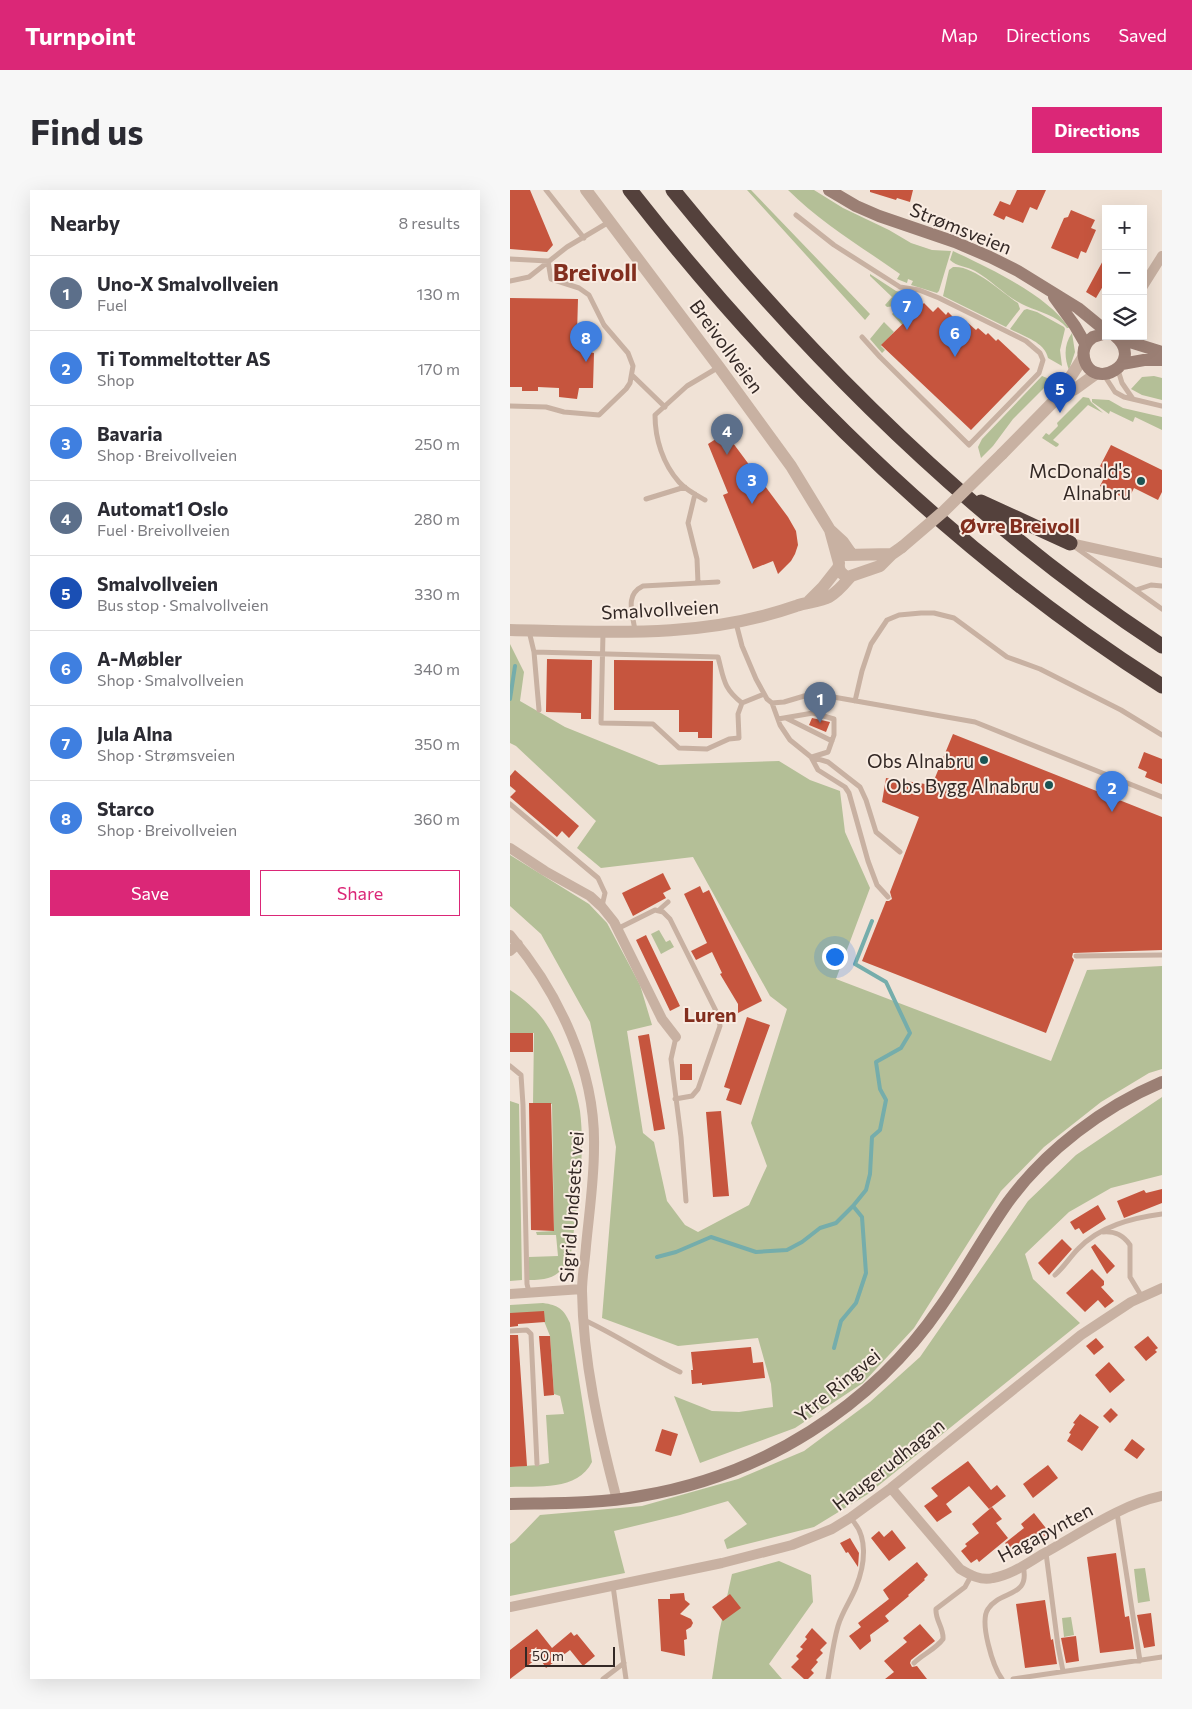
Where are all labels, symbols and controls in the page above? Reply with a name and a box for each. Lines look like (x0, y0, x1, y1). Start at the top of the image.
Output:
text: Turnpoint (25, 21, 136, 50)
text: Map (941, 24, 978, 46)
text: Directions (1006, 24, 1090, 46)
text: Saved (1118, 24, 1167, 46)
button: Directions (1032, 107, 1162, 153)
text: Find us (30, 109, 144, 152)
street label: Strømsveien (907, 197, 1015, 259)
map controls (1102, 205, 1147, 340)
button: + (1102, 205, 1147, 250)
text: Nearby (50, 210, 120, 235)
text: 8 results (399, 213, 460, 232)
button: − (1102, 250, 1147, 295)
district label: Breivoll (553, 257, 637, 286)
text: Uno-X Smalvollveien (97, 272, 278, 295)
text: 1 (62, 284, 70, 303)
text: 130 m (417, 284, 460, 303)
pin: 7 (891, 289, 923, 330)
text: Fuel (97, 295, 127, 314)
street label: Breivollveien (685, 295, 769, 397)
button: layers (1102, 295, 1147, 340)
pin: 6 (939, 316, 971, 357)
pin: 8 (570, 321, 602, 362)
text: Ti Tommeltotter AS (97, 347, 271, 370)
text: 2 (61, 359, 71, 378)
text: 170 m (417, 359, 460, 378)
text: Shop (97, 370, 135, 389)
pin: 5 (1044, 372, 1076, 413)
pin: 4 (711, 414, 743, 455)
text: Bavaria (97, 422, 163, 445)
text: 3 (61, 434, 71, 453)
text: 250 m (414, 434, 460, 453)
text: Shop · Breivollveien (97, 445, 237, 464)
place label: McDonald's Alnabru (1029, 459, 1131, 504)
pin: 3 (736, 463, 768, 504)
marker: McDonald's Alnabru (1135, 475, 1147, 487)
text: Automat1 Oslo (97, 497, 228, 520)
text: 4 (61, 509, 71, 528)
text: 280 m (414, 509, 460, 528)
district label: Øvre Breivoll (960, 513, 1080, 537)
text: Fuel · Breivollveien (97, 520, 230, 539)
text: Smalvollveien (97, 572, 218, 595)
text: 5 (61, 584, 71, 603)
text: 330 m (414, 584, 460, 603)
street label: Smalvollveien (600, 594, 720, 624)
text: Bus stop · Smalvollveien (97, 595, 269, 614)
text: A-Møbler (97, 647, 182, 670)
text: 6 (61, 659, 71, 678)
text: 340 m (414, 659, 460, 678)
text: Shop · Smalvollveien (97, 670, 244, 689)
pin: 1 (804, 682, 836, 723)
text: Jula Alna (97, 722, 173, 745)
text: 7 (62, 734, 70, 753)
text: 350 m (414, 734, 460, 753)
text: Shop · Strømsveien (97, 745, 235, 764)
place label: Obs Alnabru (867, 749, 974, 772)
marker: Obs Alnabru (978, 754, 990, 766)
pin: 2 (1096, 771, 1128, 812)
place label: Obs Bygg Alnabru (886, 774, 1039, 797)
marker: Obs Bygg Alnabru (1043, 779, 1055, 791)
text: Starco (97, 797, 154, 820)
text: 8 (61, 809, 71, 828)
text: 360 m (414, 809, 460, 828)
text: Shop · Breivollveien (97, 820, 237, 839)
button: Save (50, 870, 250, 916)
button: Share (260, 870, 460, 916)
your location (822, 944, 848, 970)
district label: Luren (683, 1002, 737, 1026)
street label: Sigrid Undsets vei (554, 1130, 588, 1284)
street label: Ytre Ringvei (789, 1343, 885, 1427)
street label: Haugerudhagan (827, 1413, 949, 1515)
street label: Hagapynten (993, 1497, 1097, 1567)
scale bar (525, 1644, 615, 1667)
text: 50 m (532, 1647, 564, 1664)

